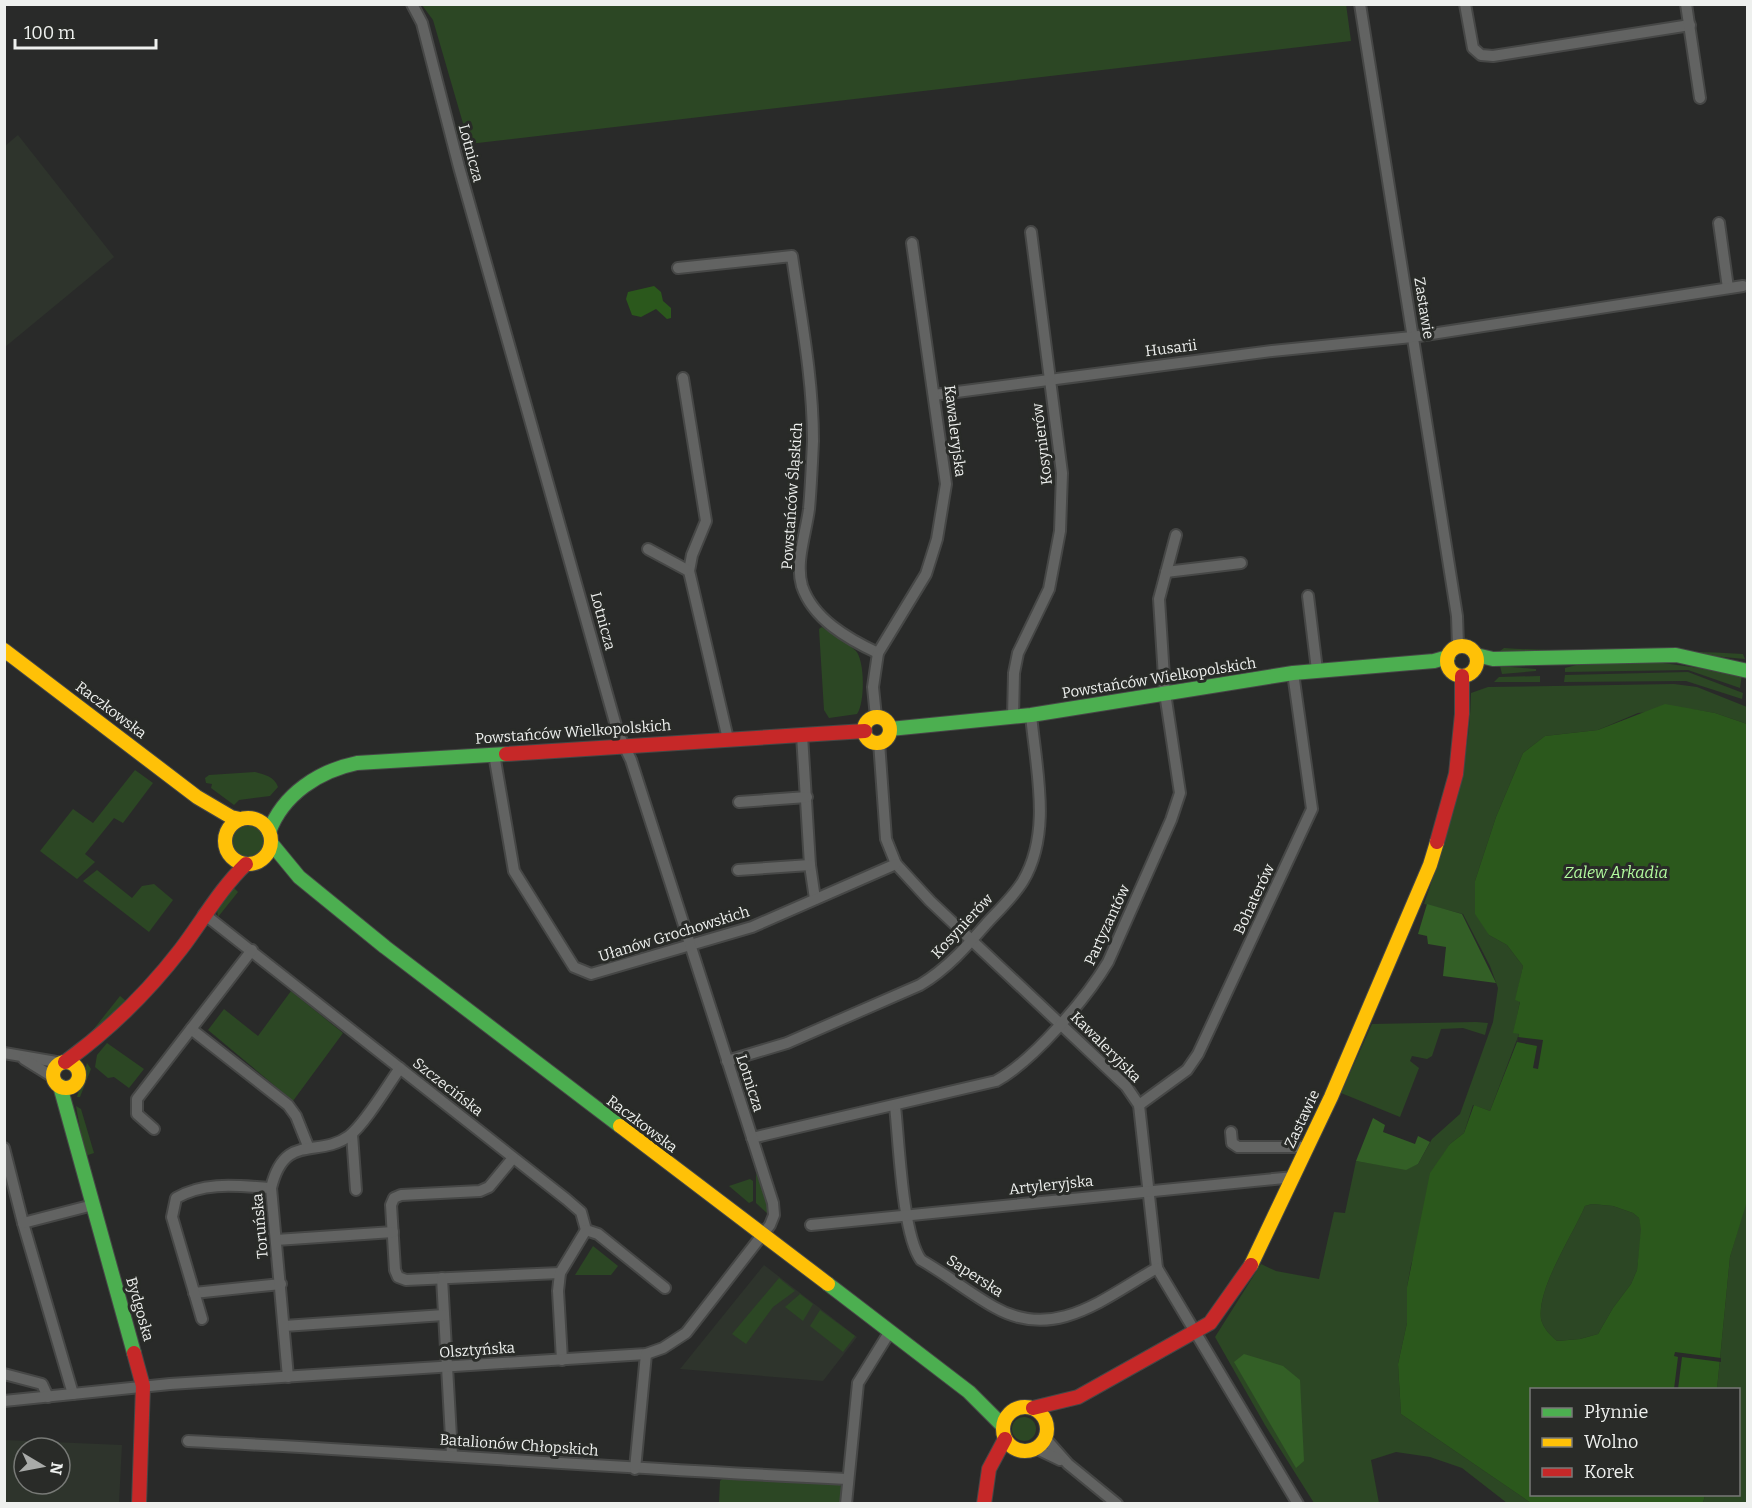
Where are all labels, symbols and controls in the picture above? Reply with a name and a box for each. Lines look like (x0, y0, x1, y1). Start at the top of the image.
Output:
scale bar (15, 12, 156, 50)
text: 100 m (24, 22, 75, 44)
street label: Lotnicza (455, 122, 487, 184)
street label: Zastawie (1410, 276, 1438, 340)
street label: Husarii (1144, 336, 1198, 360)
street label: Kawaleryjska (940, 384, 970, 478)
street label: Kosynierów (1028, 401, 1056, 486)
street label: Powstańców Śląskich (778, 421, 806, 570)
street label: Lotnicza (587, 590, 619, 652)
street label: Powstańców Wielkopolskich (1061, 654, 1258, 702)
street label: Raczkowska (72, 677, 150, 743)
street label: Powstańców Wielkopolskich (474, 716, 672, 748)
street label: Bohaterów (1230, 860, 1279, 937)
water label: Zalew Arkadia (1564, 863, 1668, 882)
street label: Partyzantów (1080, 881, 1134, 968)
street label: Kosynierów (927, 889, 997, 962)
street label: Ułanów Grochowskich (596, 902, 752, 966)
street label: Kawaleryjska (1067, 1008, 1145, 1086)
street label: Lotnicza (732, 1052, 768, 1114)
street label: Szczecińska (409, 1054, 487, 1120)
street label: Zastawie (1281, 1087, 1323, 1151)
street label: Raczkowska (603, 1091, 681, 1157)
street label: Artyleryjska (1008, 1172, 1094, 1198)
street label: Toruńska (248, 1193, 272, 1259)
street label: Saperska (943, 1251, 1007, 1301)
street label: Bydgoska (122, 1275, 158, 1343)
street label: Olsztyńska (439, 1338, 515, 1362)
legend (1530, 1388, 1740, 1496)
text: Płynnie (1584, 1401, 1648, 1423)
street label: Batalionów Chłopskich (439, 1430, 600, 1460)
text: Wolno (1584, 1431, 1638, 1453)
north arrow (12, 1436, 72, 1496)
text: N (46, 1461, 67, 1476)
text: Korek (1584, 1461, 1635, 1483)

